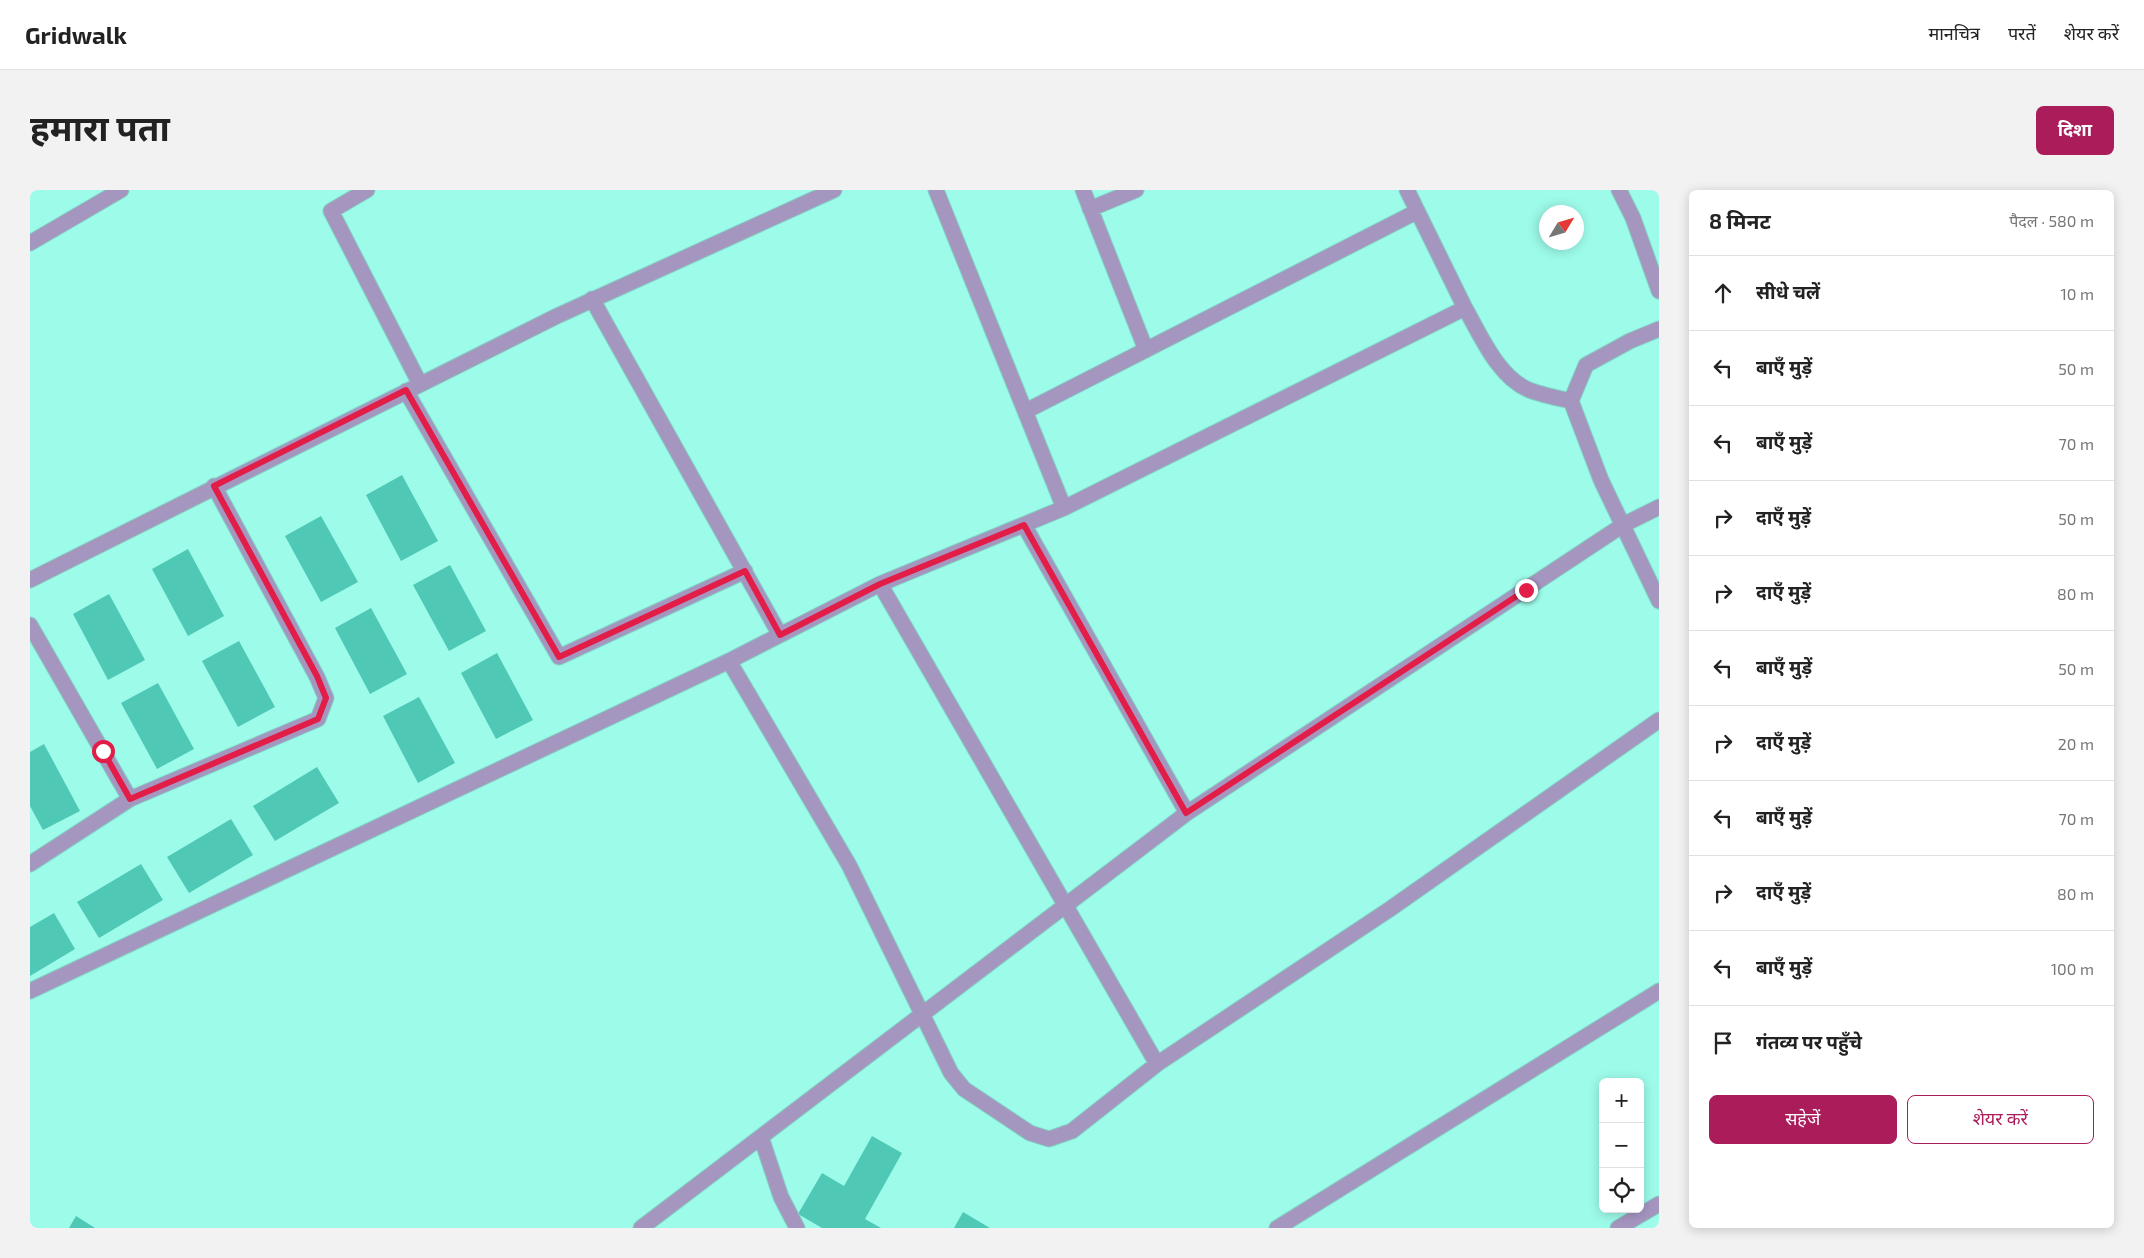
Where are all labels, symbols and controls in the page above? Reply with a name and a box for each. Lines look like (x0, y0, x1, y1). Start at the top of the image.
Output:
text: Gridwalk (25, 20, 127, 49)
text: मानचित्र (1928, 22, 1980, 44)
text: परतें (2008, 22, 2036, 44)
text: शेयर करें (2064, 22, 2119, 44)
text: हमारा पता (30, 106, 170, 148)
button: दिशा (2036, 106, 2114, 155)
north arrow (1539, 205, 1584, 250)
text: 8 मिनट (1709, 208, 1771, 233)
text: पैदल · 580 m (2009, 211, 2094, 230)
icon: ahead (1709, 279, 1737, 307)
text: सीधे चलें (1756, 280, 1820, 303)
text: 10 m (2060, 284, 2094, 303)
icon: left (1709, 354, 1737, 382)
text: बाएँ मुड़ें (1756, 355, 1812, 378)
text: 50 m (2058, 359, 2094, 378)
icon: left (1709, 429, 1737, 457)
text: बाएँ मुड़ें (1756, 430, 1812, 453)
text: 70 m (2059, 434, 2094, 453)
icon: right (1709, 504, 1737, 532)
text: दाएँ मुड़ें (1756, 505, 1811, 528)
text: 50 m (2058, 509, 2094, 528)
route end (1515, 579, 1538, 602)
icon: right (1709, 579, 1737, 607)
text: दाएँ मुड़ें (1756, 580, 1811, 603)
text: 80 m (2057, 584, 2094, 603)
icon: left (1709, 654, 1737, 682)
text: बाएँ मुड़ें (1756, 655, 1812, 678)
text: 50 m (2058, 659, 2094, 678)
icon: right (1709, 729, 1737, 757)
text: दाएँ मुड़ें (1756, 730, 1811, 753)
text: 20 m (2058, 734, 2094, 753)
route start (92, 740, 115, 763)
icon: left (1709, 804, 1737, 832)
text: बाएँ मुड़ें (1756, 805, 1812, 828)
text: 70 m (2059, 809, 2094, 828)
icon: right (1709, 879, 1737, 907)
text: दाएँ मुड़ें (1756, 880, 1811, 903)
text: 80 m (2057, 884, 2094, 903)
icon: left (1709, 954, 1737, 982)
text: बाएँ मुड़ें (1756, 955, 1812, 978)
text: 100 m (2051, 959, 2094, 978)
icon: arrive (1709, 1029, 1737, 1057)
text: गंतव्य पर पहुँचे (1756, 1030, 1862, 1053)
map controls (1599, 1078, 1644, 1213)
button: + (1599, 1078, 1644, 1123)
button: सहेजें (1709, 1095, 1897, 1144)
button: शेयर करें (1907, 1095, 2094, 1144)
button: − (1599, 1123, 1644, 1168)
button: locate (1599, 1168, 1644, 1213)

